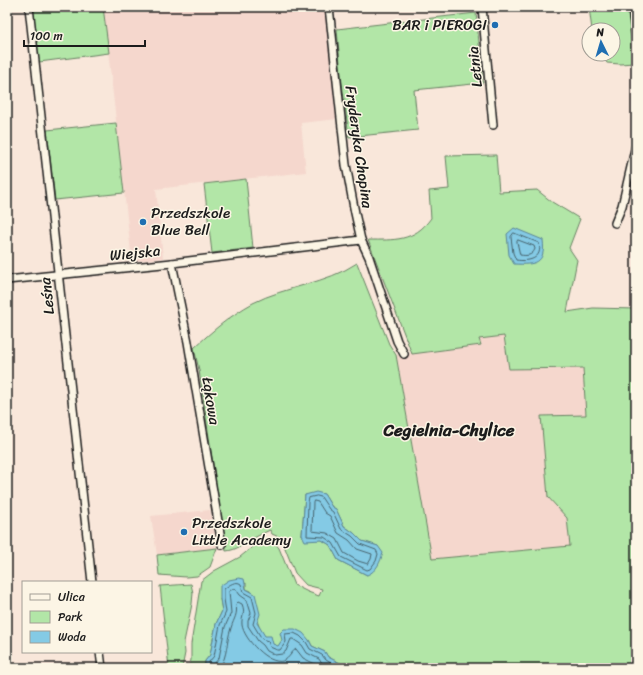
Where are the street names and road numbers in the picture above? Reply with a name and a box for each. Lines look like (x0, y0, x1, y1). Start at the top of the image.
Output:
street label: Letnia (460, 45, 490, 89)
street label: Fryderyka Chopina (338, 84, 381, 210)
street label: Wiejska (108, 237, 162, 269)
street label: Leśna (32, 276, 62, 316)
street label: Łąkowa (194, 375, 228, 427)

